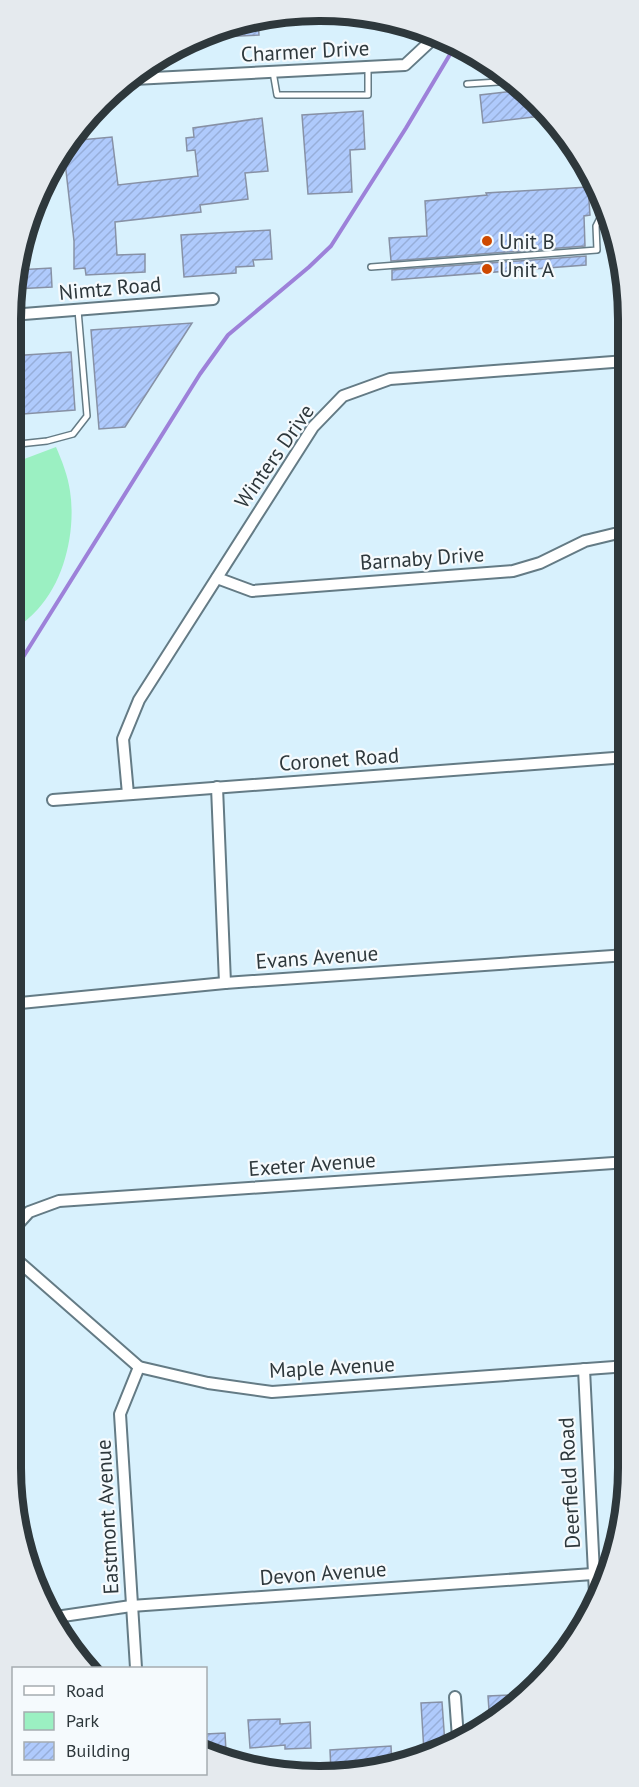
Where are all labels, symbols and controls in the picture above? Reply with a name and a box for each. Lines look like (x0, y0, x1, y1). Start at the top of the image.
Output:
street label: Charmer Drive (240, 34, 370, 68)
place label: Unit B (499, 228, 555, 255)
marker: Unit B (480, 234, 494, 248)
place label: Unit A (499, 256, 555, 283)
marker: Unit A (480, 262, 494, 276)
street label: Nimtz Road (58, 270, 162, 306)
street label: Winters Drive (228, 399, 320, 513)
street label: Barnaby Drive (359, 540, 485, 576)
street label: Coronet Road (278, 741, 400, 777)
street label: Evans Avenue (255, 939, 379, 975)
street label: Exeter Avenue (247, 1146, 377, 1182)
street label: Maple Avenue (269, 1350, 395, 1384)
street label: Deerfield Road (552, 1417, 586, 1549)
street label: Eastmont Avenue (89, 1439, 125, 1595)
street label: Devon Avenue (259, 1555, 387, 1591)
legend (12, 1667, 207, 1775)
text: Road (66, 1679, 104, 1702)
text: Park (66, 1709, 99, 1732)
text: Building (66, 1739, 130, 1762)

